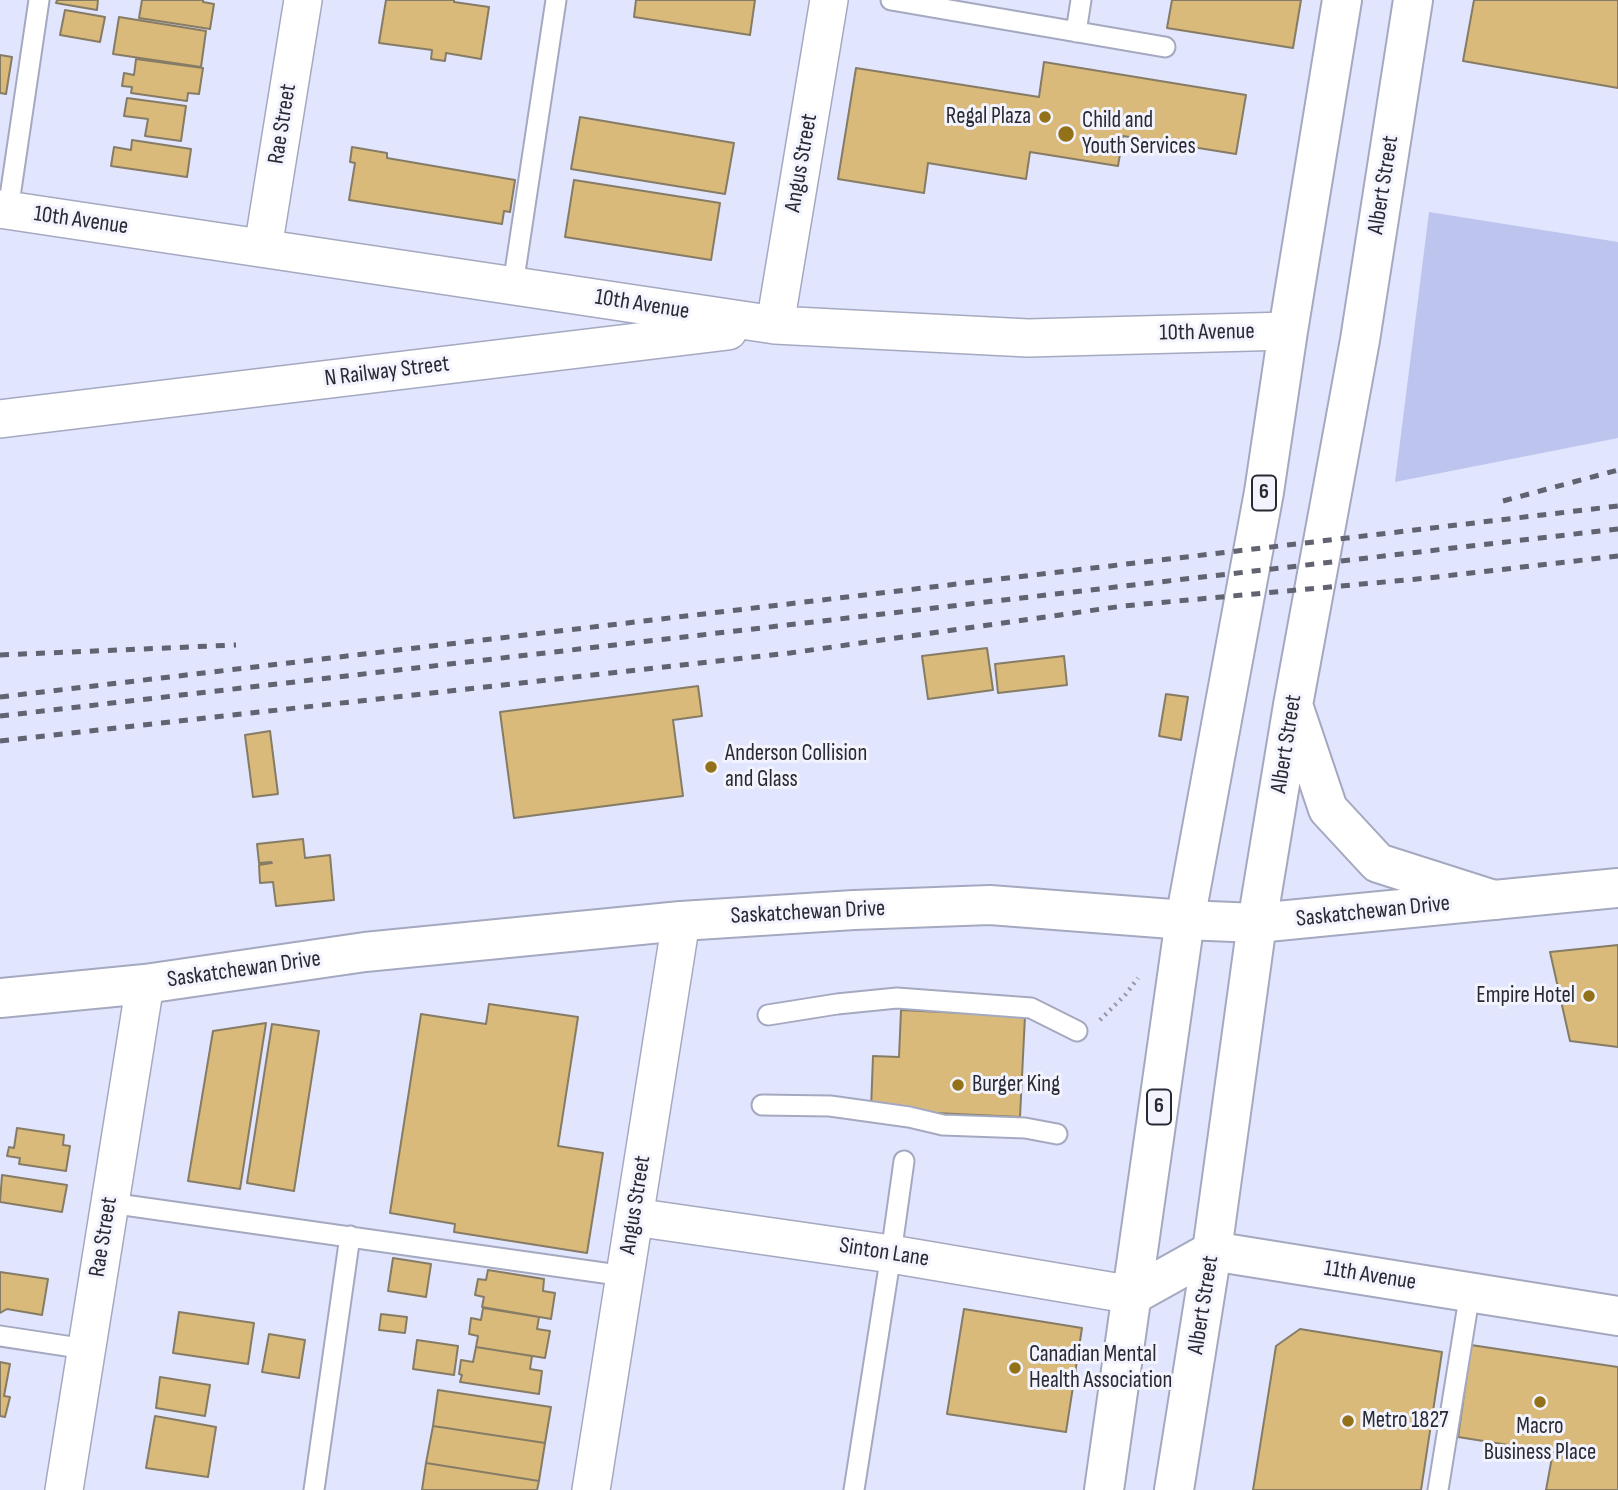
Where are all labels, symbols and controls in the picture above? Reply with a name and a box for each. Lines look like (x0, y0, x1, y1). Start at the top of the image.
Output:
street label: Rae Street (263, 82, 303, 166)
place label: Regal Plaza (946, 103, 1031, 131)
place label: Child and Youth Services (1082, 107, 1196, 161)
marker: Regal Plaza (1037, 109, 1053, 125)
street label: Angus Street (780, 112, 824, 214)
marker: Child and Youth Services (1056, 124, 1076, 144)
street label: Albert Street (1363, 134, 1405, 236)
street label: 10th Avenue (32, 201, 130, 241)
street label: 10th Avenue (593, 284, 691, 326)
street label: 10th Avenue (1159, 318, 1255, 348)
street label: N Railway Street (323, 351, 451, 393)
road number: 6 (1252, 476, 1276, 510)
street label: Albert Street (1266, 693, 1308, 795)
place label: Anderson Collision and Glass (725, 740, 867, 794)
marker: Anderson Collision and Glass (703, 759, 719, 775)
street label: Saskatchewan Drive (1295, 890, 1451, 934)
street label: Saskatchewan Drive (730, 895, 886, 931)
street label: Saskatchewan Drive (165, 946, 323, 994)
place label: Empire Hotel (1476, 982, 1575, 1010)
marker: Empire Hotel (1581, 988, 1597, 1004)
place label: Burger King (972, 1071, 1060, 1099)
marker: Burger King (950, 1077, 966, 1093)
road number: 6 (1147, 1090, 1171, 1124)
street label: Angus Street (615, 1154, 657, 1256)
street label: Rae Street (84, 1195, 124, 1279)
street label: Sinton Lane (837, 1232, 931, 1274)
street label: Albert Street (1183, 1254, 1225, 1356)
street label: 11th Avenue (1322, 1255, 1418, 1297)
place label: Canadian Mental Health Association (1029, 1341, 1172, 1395)
marker: Canadian Mental Health Association (1007, 1360, 1023, 1376)
marker: Macro Business Place (1532, 1394, 1548, 1410)
place label: Metro 1827 (1362, 1407, 1448, 1435)
marker: Metro 1827 (1340, 1413, 1356, 1429)
place label: Macro Business Place (1484, 1413, 1596, 1467)

